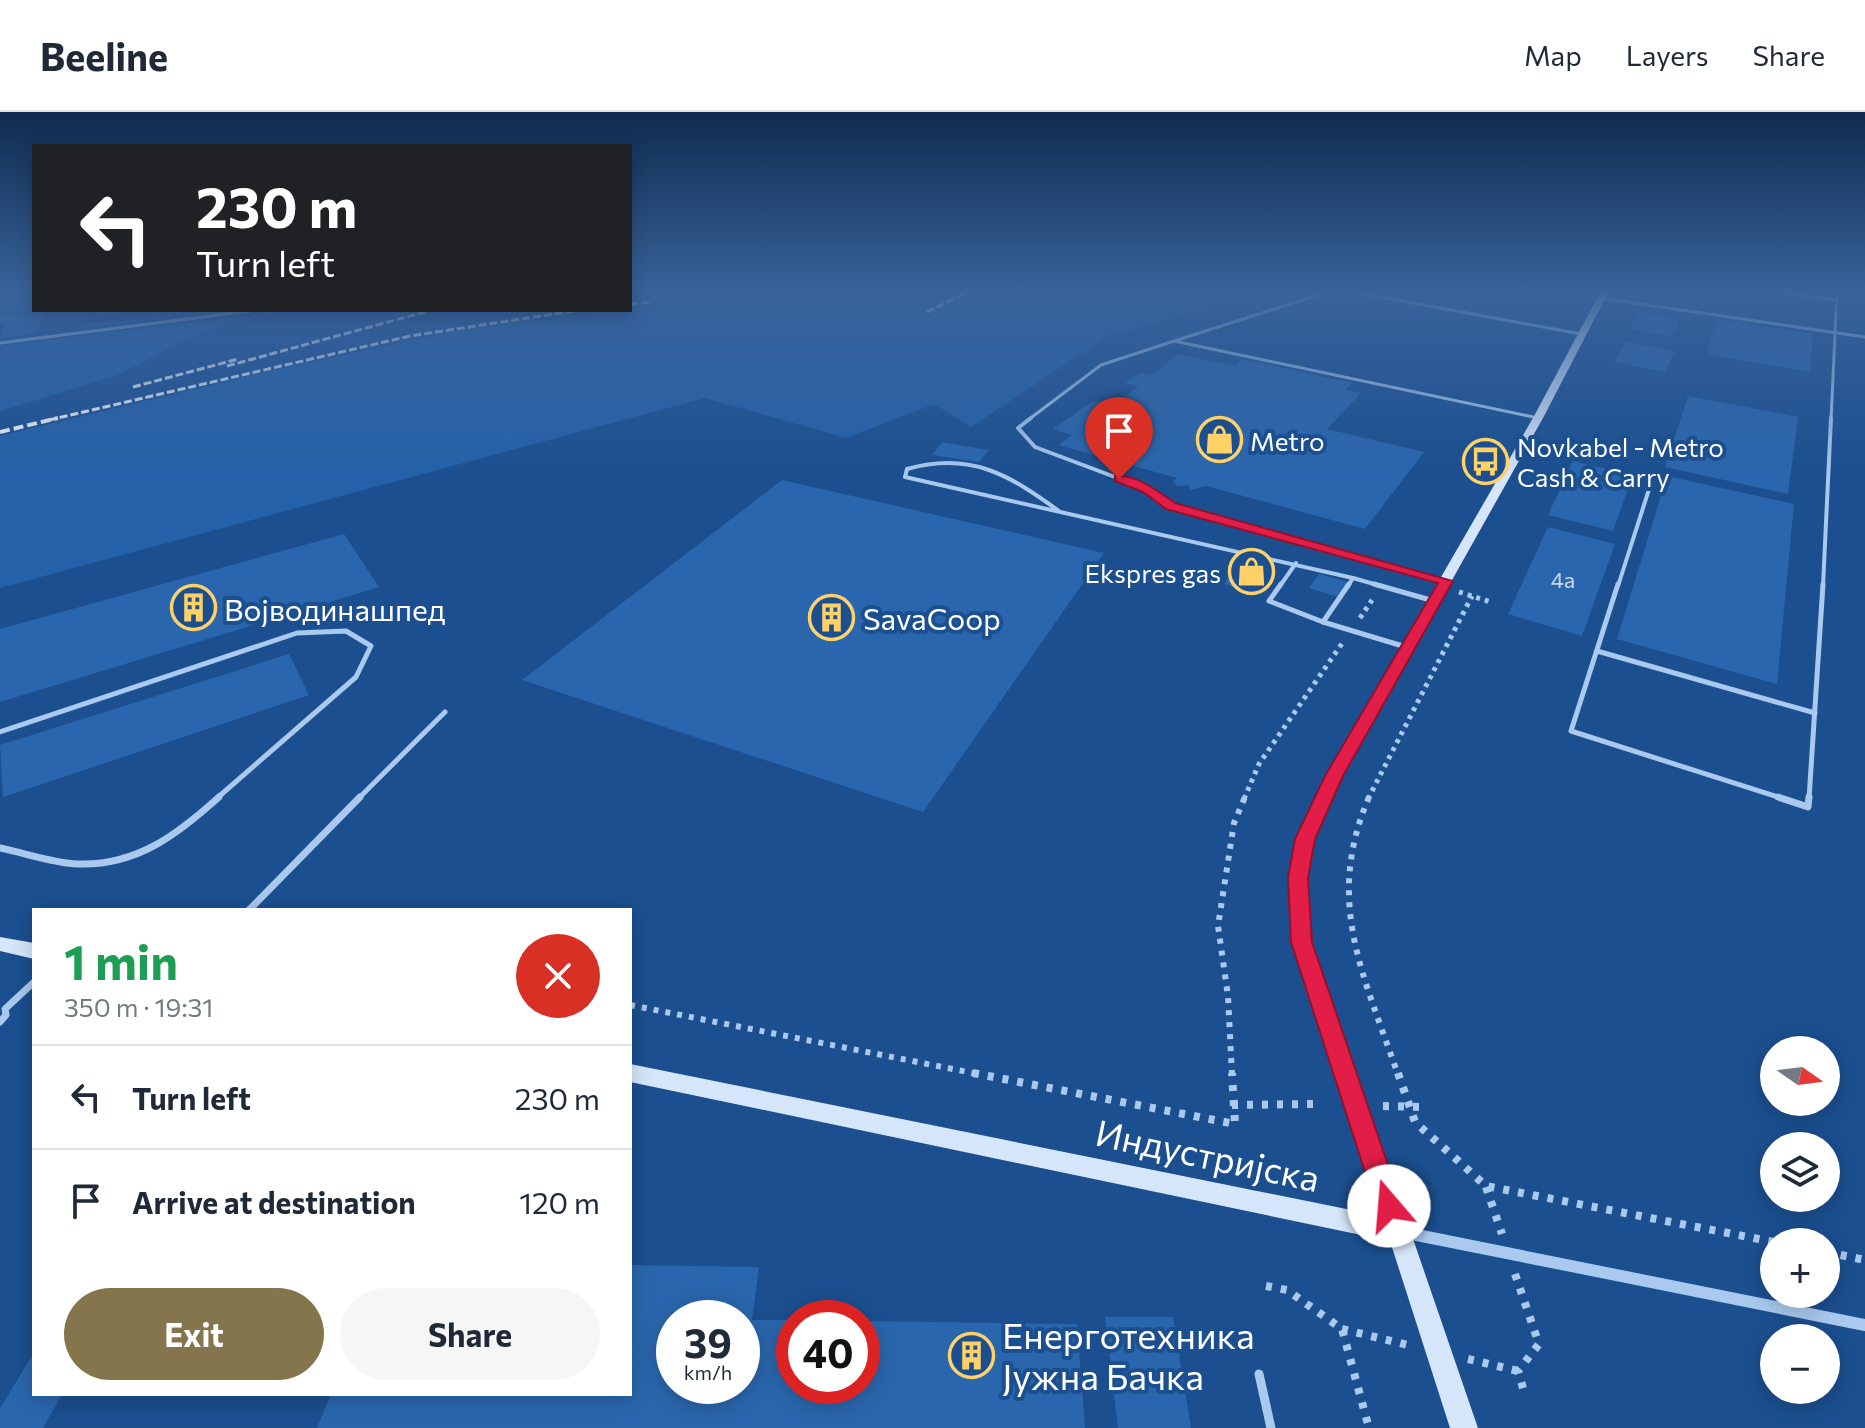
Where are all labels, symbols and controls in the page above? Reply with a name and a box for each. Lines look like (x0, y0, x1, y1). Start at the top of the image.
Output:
text: Beeline (40, 32, 168, 79)
text: Map (1524, 38, 1582, 72)
text: Layers (1626, 38, 1708, 72)
text: Share (1752, 38, 1825, 72)
text: 230 m (196, 171, 357, 240)
icon: left (64, 176, 168, 280)
text: Turn left (196, 240, 335, 284)
pin (1085, 397, 1153, 479)
icon: arrive (1097, 409, 1141, 453)
shop icon: Metro (1195, 416, 1243, 464)
place label: Metro (1250, 425, 1324, 456)
place label: Novkabel - Metro Cash & Carry (1517, 431, 1724, 492)
bus stop icon: Novkabel - Metro Cash & Carry (1462, 437, 1510, 485)
shop icon: Ekspres gas (1228, 548, 1276, 596)
place label: Ekspres gas (1084, 557, 1221, 588)
house number: 4a (1551, 566, 1575, 593)
building icon: Војводинашпед (169, 584, 217, 632)
place label: Војводинашпед (224, 590, 445, 627)
building icon: SavaCoop (808, 593, 856, 641)
place label: SavaCoop (863, 599, 1001, 636)
text: 1 min (64, 931, 178, 990)
button: close (516, 934, 600, 1018)
text: 350 m · 19:31 (64, 991, 213, 1022)
north arrow (1760, 1036, 1840, 1116)
map controls (1760, 1036, 1840, 1404)
icon: left (64, 1075, 108, 1119)
text: Turn left (132, 1079, 251, 1116)
text: 230 m (515, 1079, 600, 1116)
street label: Индустријска (1092, 1109, 1324, 1199)
button: layers (1760, 1132, 1840, 1212)
position arrow (1347, 1164, 1431, 1248)
icon: arrive (64, 1179, 108, 1223)
text: Arrive at destination (132, 1183, 416, 1220)
text: 120 m (519, 1183, 600, 1220)
button: + (1760, 1228, 1840, 1308)
button: Exit (64, 1288, 324, 1380)
button: Share (340, 1288, 600, 1380)
speed limit sign: 40 (776, 1300, 880, 1404)
place label: Енерготехника Јужна Бачка (1002, 1312, 1255, 1397)
text: 39 (684, 1317, 732, 1366)
button: − (1760, 1324, 1840, 1404)
building icon: Енерготехника Јужна Бачка (947, 1331, 995, 1379)
text: km/h (684, 1360, 732, 1384)

